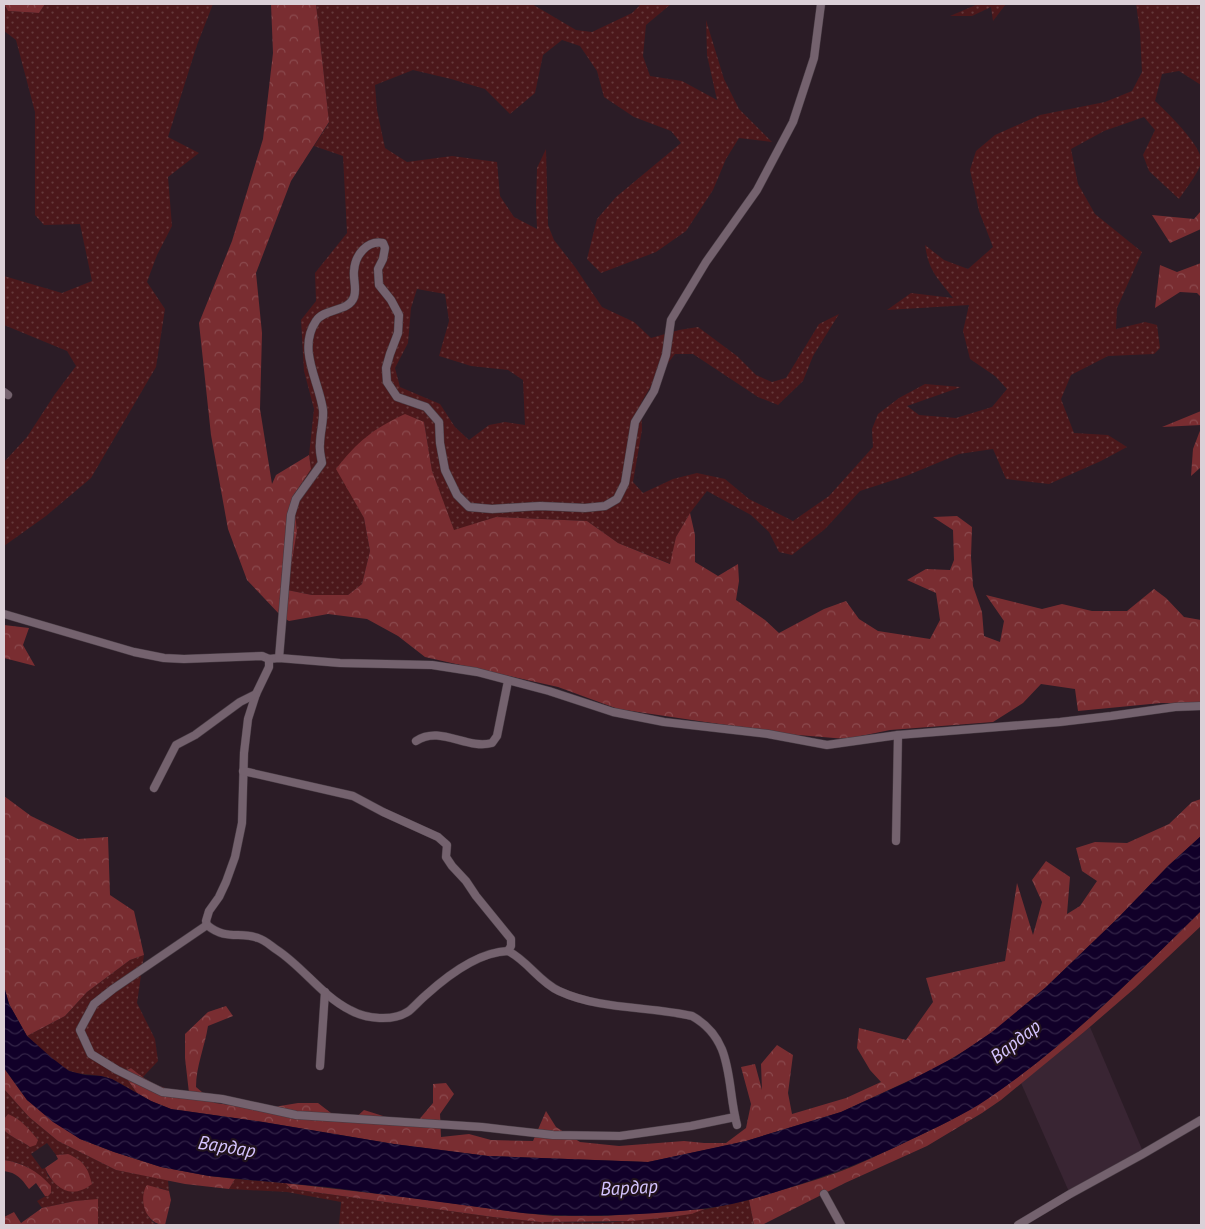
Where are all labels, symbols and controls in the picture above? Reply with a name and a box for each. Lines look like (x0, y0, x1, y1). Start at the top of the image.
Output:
water label: Вардар (985, 1014, 1045, 1068)
water label: Вардар (197, 1130, 258, 1162)
water label: Вардар (600, 1173, 659, 1200)

